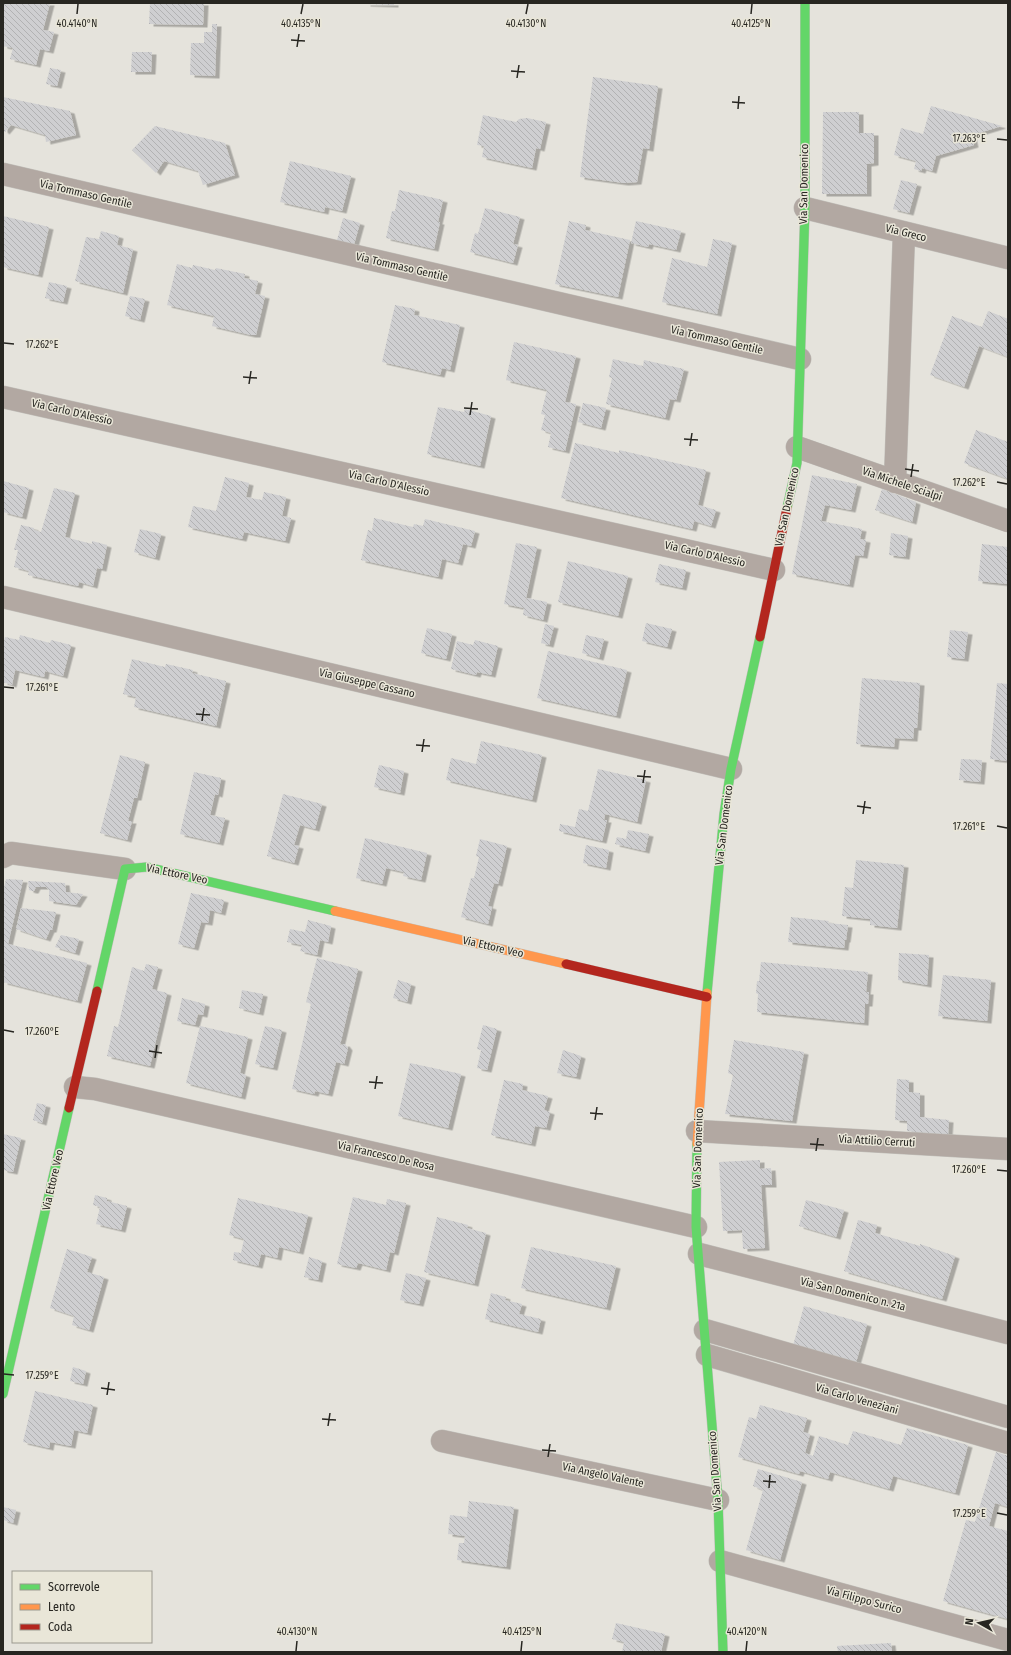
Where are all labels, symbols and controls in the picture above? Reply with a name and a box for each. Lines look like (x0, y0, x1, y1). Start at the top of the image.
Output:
text: 40.4140°N (57, 18, 97, 30)
text: 40.4135°N (281, 18, 321, 30)
text: 40.4130°N (506, 18, 546, 30)
text: 40.4125°N (731, 18, 771, 30)
text: 17.263°E (952, 133, 986, 145)
street label: Via San Domenico (797, 143, 811, 224)
street label: Via Tommaso Gentile (39, 177, 133, 211)
street label: Via Greco (884, 222, 928, 244)
street label: Via Tommaso Gentile (355, 250, 449, 284)
street label: Via Tommaso Gentile (670, 323, 764, 357)
text: 17.262°E (25, 339, 59, 351)
street label: Via Carlo D'Alessio (30, 396, 114, 428)
street label: Via Michele Scialpi (860, 464, 944, 504)
street label: Via San Domenico (772, 466, 802, 548)
street label: Via Carlo D'Alessio (347, 467, 431, 499)
text: 17.262°E (952, 477, 986, 489)
street label: Via Carlo D'Alessio (663, 538, 747, 570)
street label: Via Giuseppe Cassano (318, 666, 416, 700)
text: 17.261°E (26, 682, 58, 694)
street label: Via San Domenico (713, 784, 735, 866)
text: 17.261°E (953, 821, 985, 833)
street label: Via Ettore Veo (145, 861, 209, 887)
street label: Via Ettore Veo (461, 934, 525, 960)
text: 17.260°E (25, 1026, 59, 1038)
street label: Via San Domenico (690, 1107, 706, 1188)
street label: Via Attilio Cerruti (838, 1133, 916, 1150)
street label: Via Francesco De Rosa (336, 1139, 436, 1173)
street label: Via Ettore Veo (40, 1148, 66, 1212)
text: 17.260°E (952, 1164, 986, 1176)
street label: Via San Domenico n. 21a (799, 1275, 907, 1313)
text: 17.259°E (25, 1370, 59, 1382)
street label: Via Carlo Veneziani (814, 1381, 900, 1417)
street label: Via San Domenico (706, 1430, 724, 1512)
street label: Via Angelo Valente (561, 1460, 645, 1490)
text: 17.259°E (952, 1508, 986, 1520)
legend (12, 1571, 152, 1643)
text: Scorrevole (48, 1580, 100, 1594)
street label: Via Filippo Surico (825, 1584, 903, 1616)
text: Lento (48, 1600, 75, 1614)
north arrow (959, 1603, 999, 1643)
text: N (963, 1618, 976, 1626)
text: Coda (48, 1620, 73, 1634)
text: 40.4130°N (277, 1626, 317, 1638)
text: 40.4125°N (502, 1626, 542, 1638)
text: 40.4120°N (727, 1626, 767, 1638)

